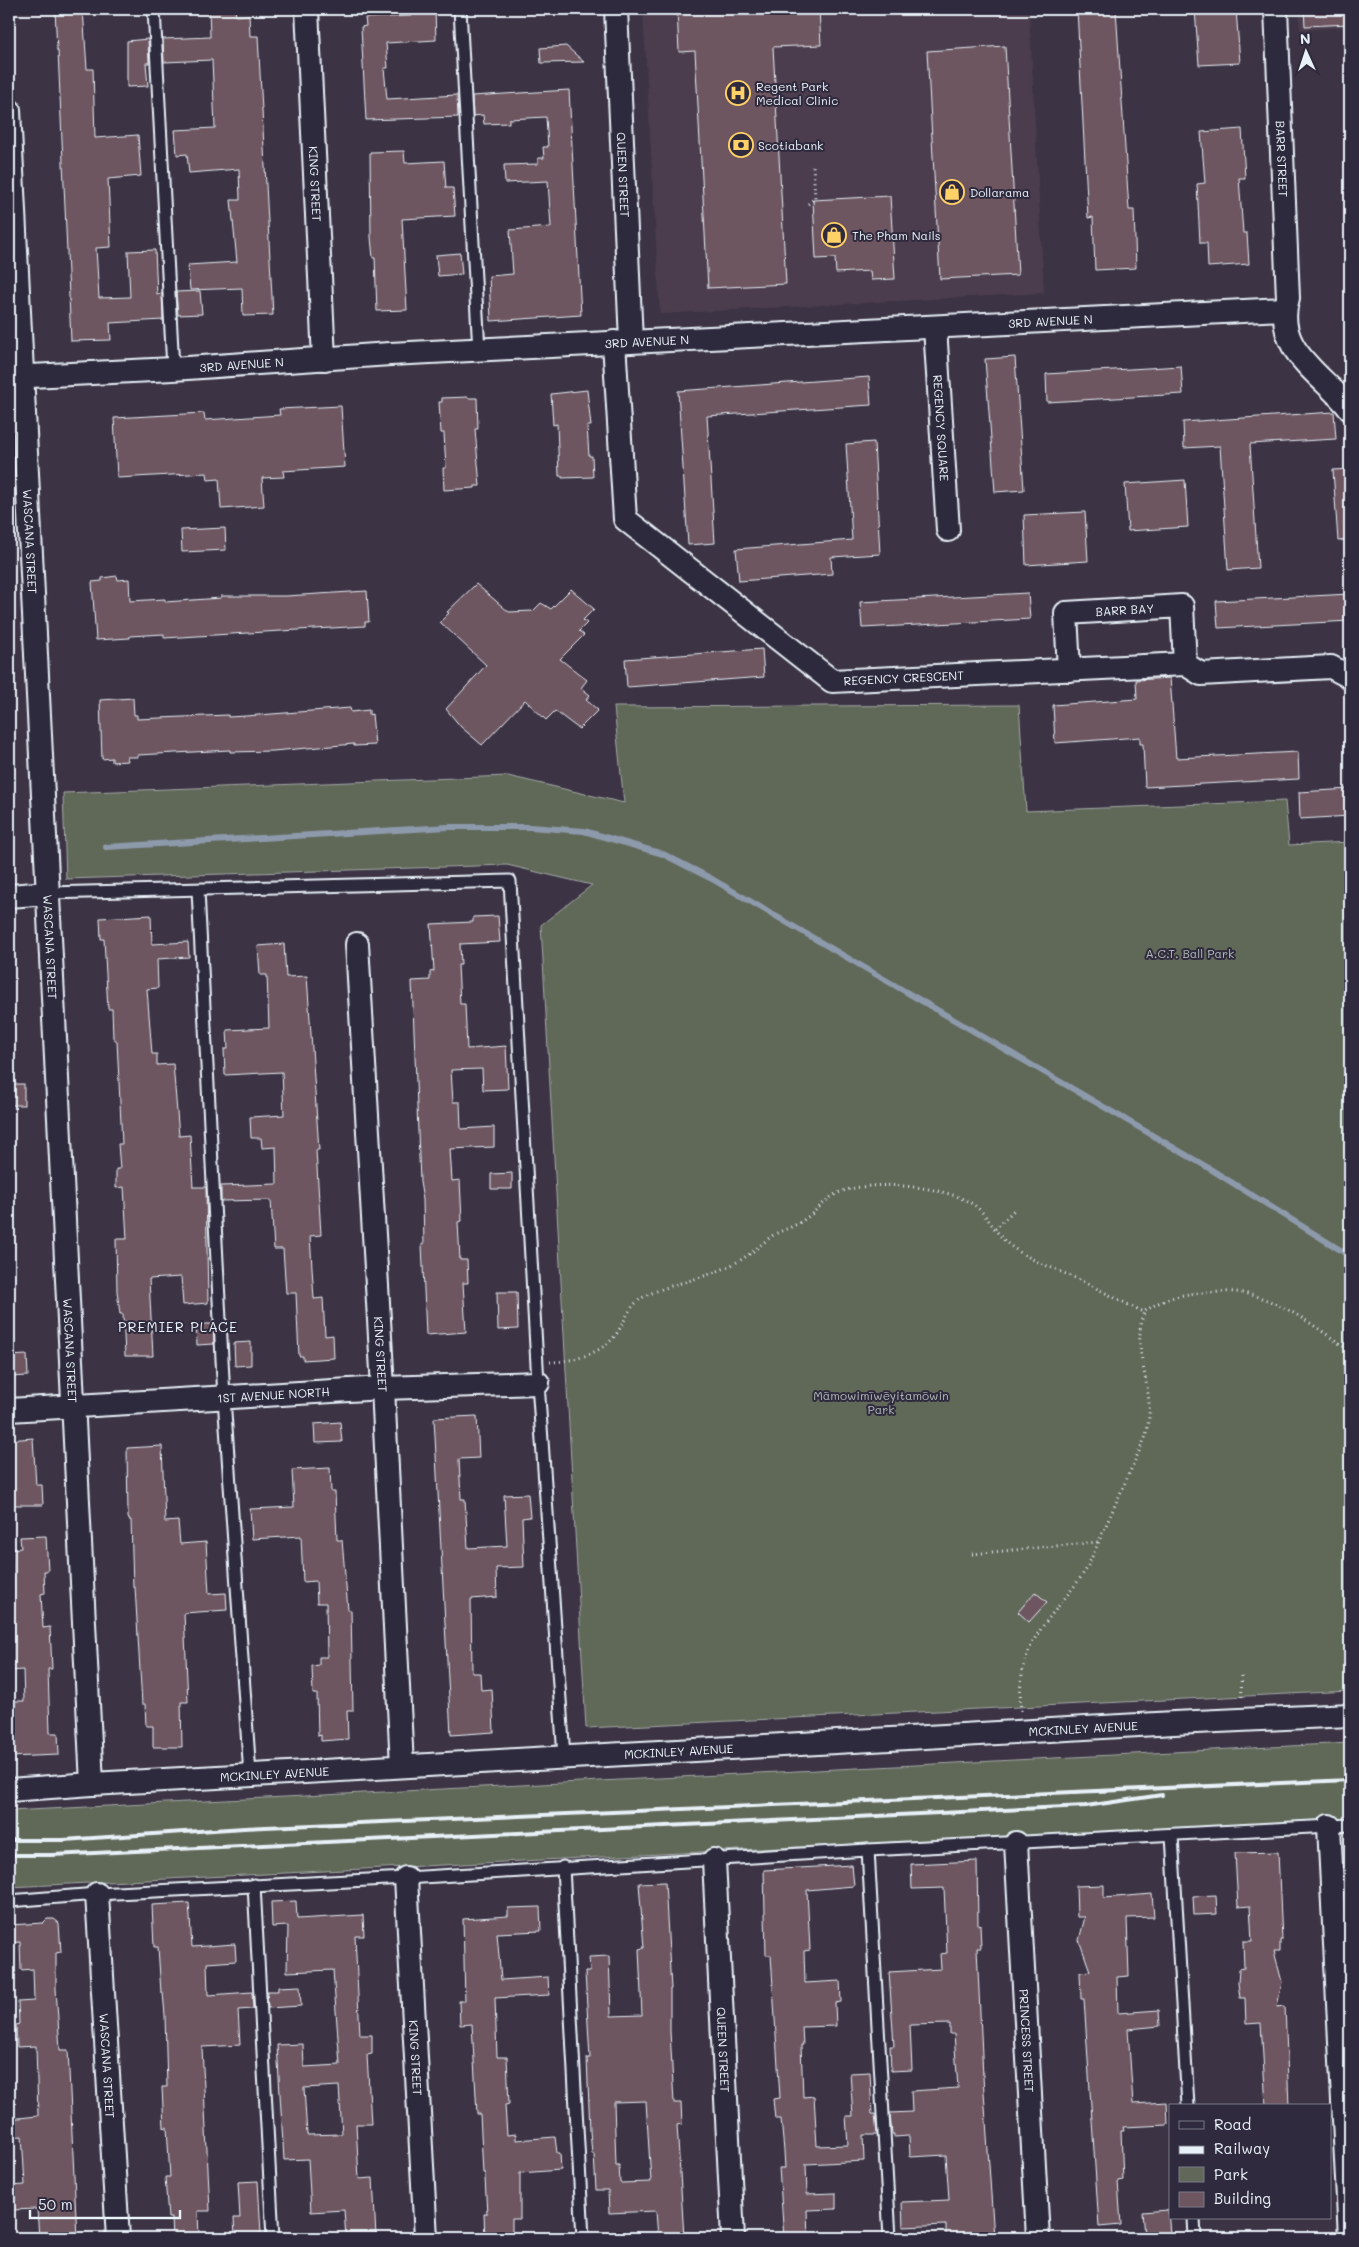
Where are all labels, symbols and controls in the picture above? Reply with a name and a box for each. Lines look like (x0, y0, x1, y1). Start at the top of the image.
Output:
north arrow (1282, 28, 1332, 78)
text: N (1299, 29, 1311, 48)
place label: Regent Park Medical Clinic (756, 78, 838, 108)
hospital icon: Regent Park Medical Clinic (725, 80, 751, 106)
street label: BARR STREET (1273, 120, 1292, 198)
street label: QUEEN STREET (614, 132, 633, 218)
bank icon: Scotiabank (728, 132, 754, 158)
place label: Scotiabank (758, 137, 824, 153)
street label: KING STREET (306, 146, 325, 222)
shop icon: Dollarama (939, 179, 965, 205)
place label: Dollarama (970, 184, 1029, 200)
shop icon: The Pham Nails (821, 222, 847, 248)
place label: The Pham Nails (852, 227, 941, 243)
street label: 3RD AVENUE N (1008, 311, 1093, 331)
street label: 3RD AVENUE N (604, 331, 690, 351)
street label: 3RD AVENUE N (199, 353, 284, 375)
street label: REGENCY SQUARE (930, 374, 953, 482)
street label: WASCANA STREET (20, 489, 41, 595)
street label: BARR BAY (1095, 600, 1155, 619)
street label: REGENCY CRESCENT (843, 667, 965, 688)
street label: WASCANA STREET (40, 894, 61, 1000)
park label: A.C.T. Ball Park (1146, 945, 1234, 961)
street label: WASCANA STREET (60, 1298, 81, 1404)
street label: KING STREET (371, 1316, 391, 1393)
district label: PREMIER PLACE (118, 1317, 238, 1336)
street label: 1ST AVENUE NORTH (217, 1383, 330, 1406)
park label: Māmowimīwēyitamōwin Park (813, 1387, 949, 1417)
street label: MCKINLEY AVENUE (1028, 1717, 1138, 1739)
street label: MCKINLEY AVENUE (624, 1740, 734, 1762)
street label: MCKINLEY AVENUE (219, 1763, 330, 1785)
street label: PRINCESS STREET (1016, 1989, 1038, 2093)
street label: QUEEN STREET (713, 2007, 734, 2093)
street label: WASCANA STREET (96, 2013, 119, 2119)
street label: KING STREET (406, 2019, 426, 2096)
legend (1169, 2104, 1332, 2220)
text: Road (1214, 2114, 1251, 2134)
text: Railway (1214, 2138, 1270, 2158)
text: Park (1214, 2164, 1248, 2184)
scale bar (30, 2187, 180, 2219)
text: Building (1214, 2188, 1271, 2208)
text: 50 m (38, 2194, 73, 2214)

